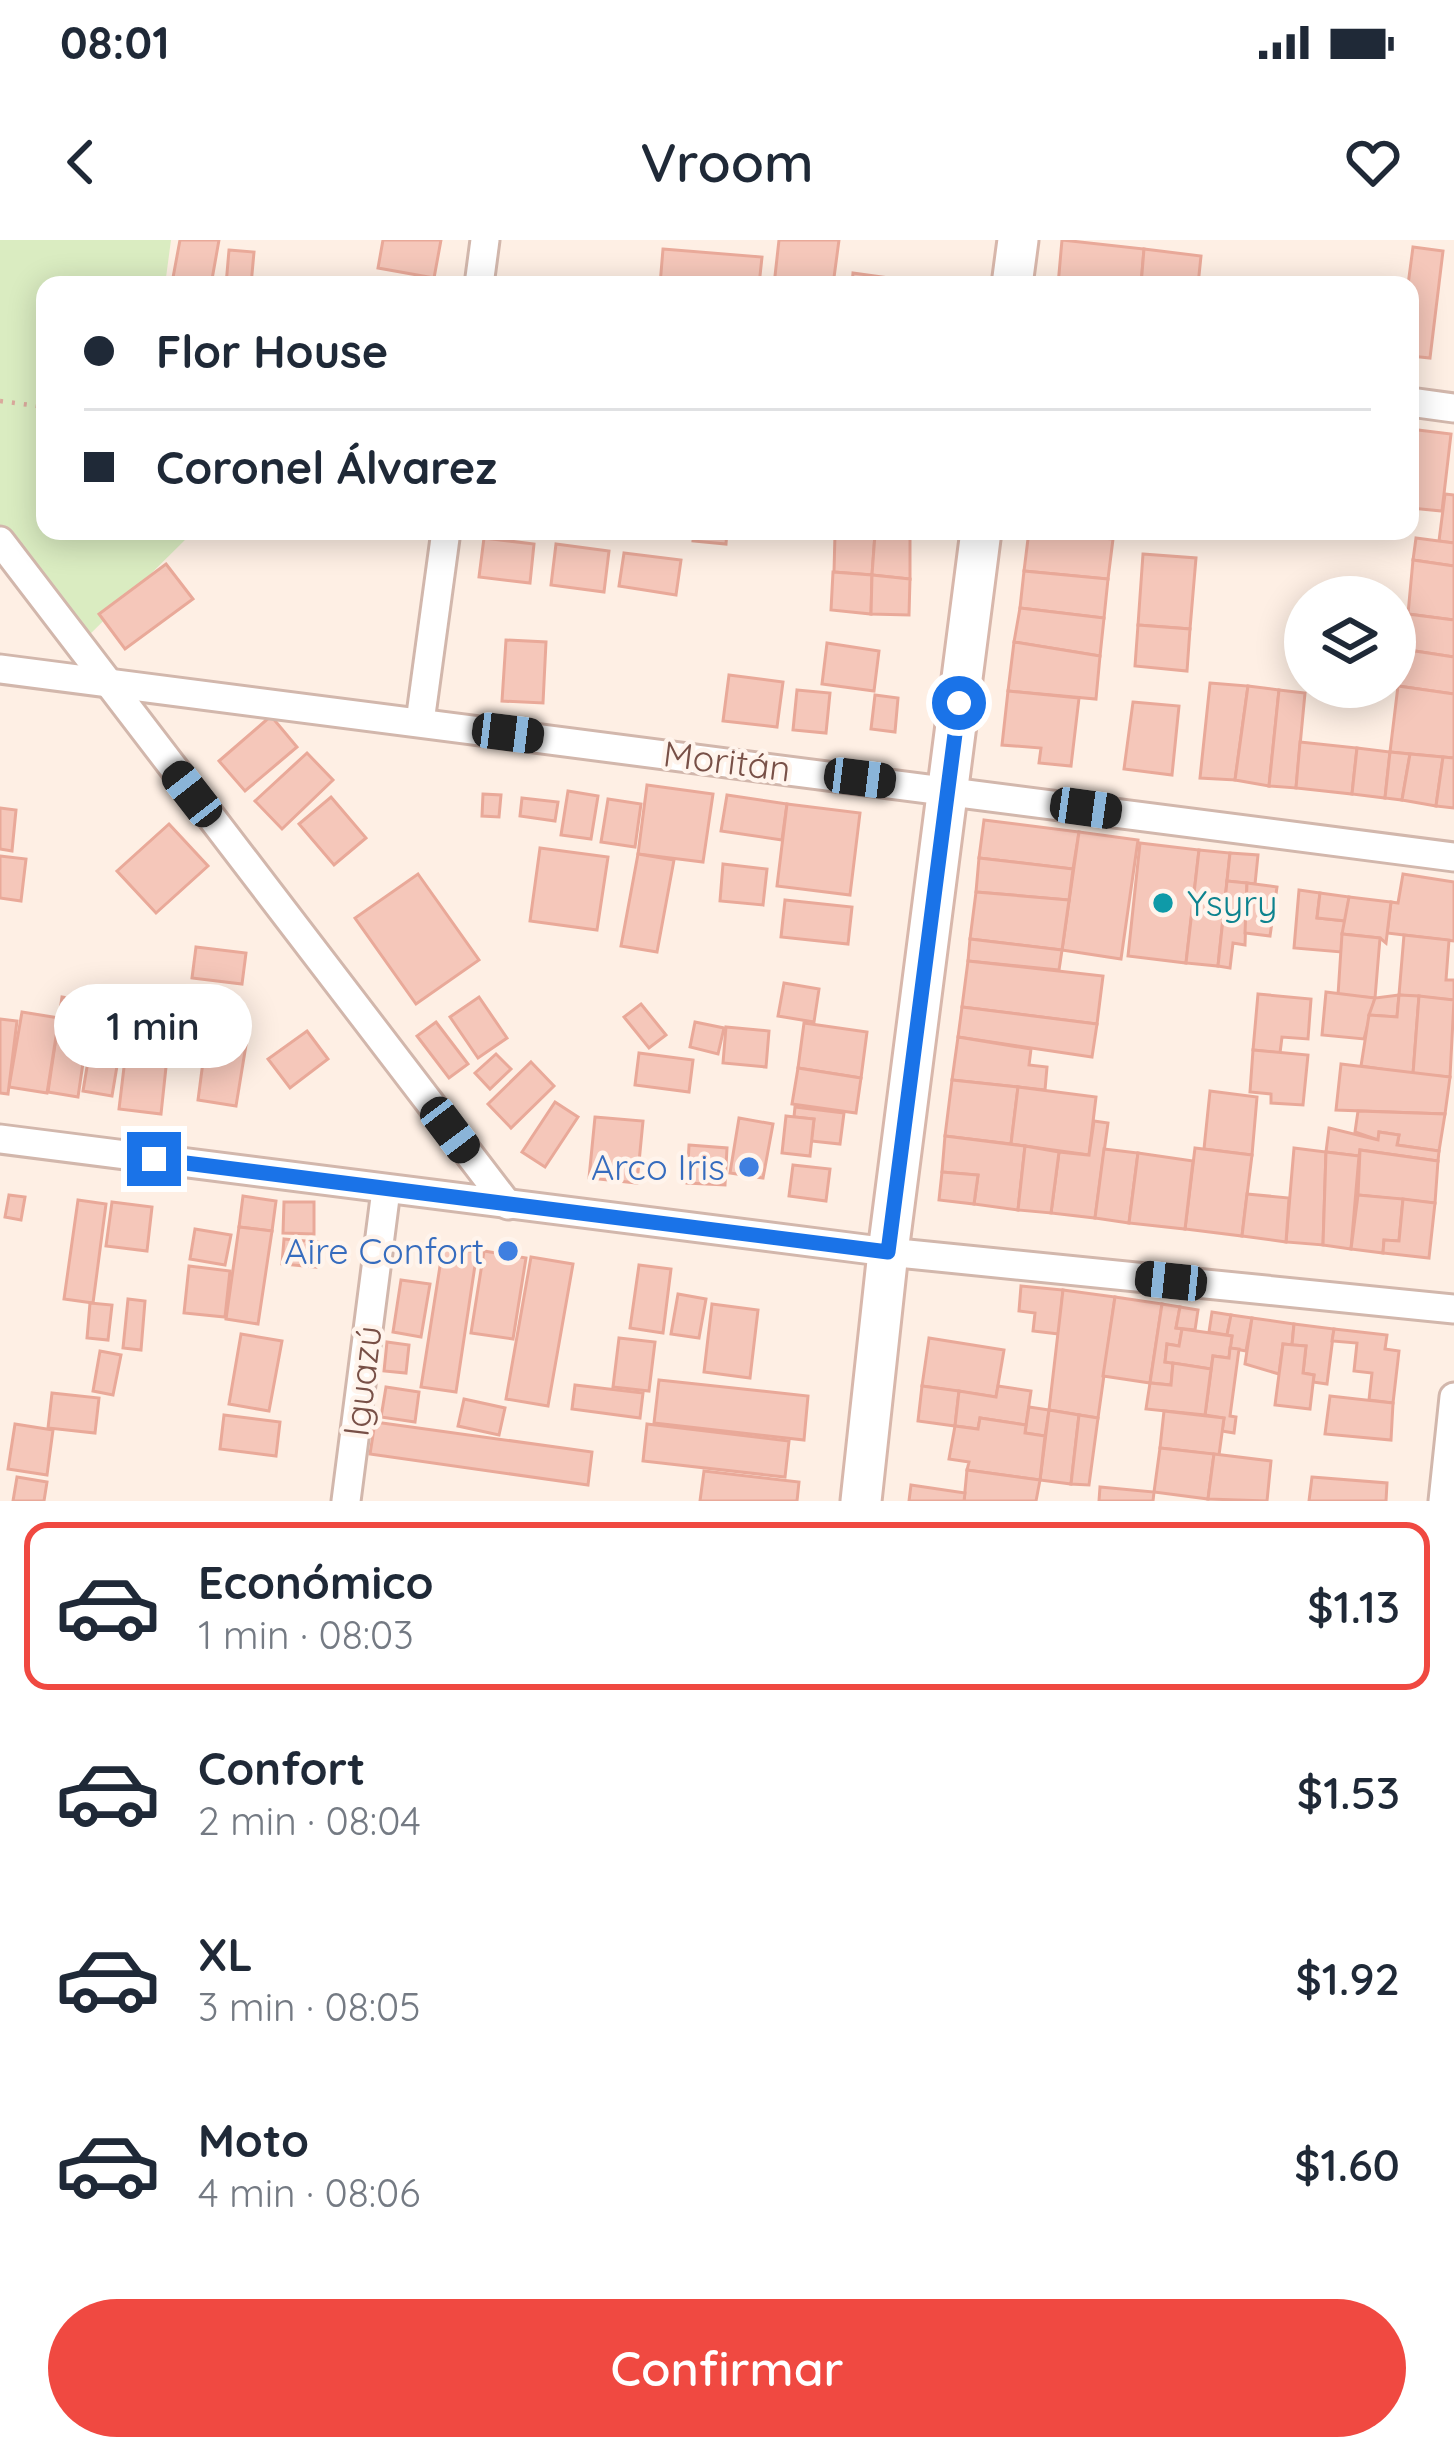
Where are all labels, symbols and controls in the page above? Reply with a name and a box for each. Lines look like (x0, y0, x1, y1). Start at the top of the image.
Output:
text: 08:01 (60, 14, 170, 70)
text: Vroom (640, 128, 814, 196)
icon: back (48, 129, 114, 195)
icon: heart (1340, 129, 1406, 195)
text: Flor House (156, 323, 388, 379)
text: Coronel Álvarez (156, 439, 497, 495)
map controls (1284, 576, 1416, 708)
button: layers (1284, 576, 1416, 708)
route start (932, 676, 986, 730)
car (470, 711, 546, 755)
street label: Moritán (661, 730, 793, 791)
car (156, 755, 228, 833)
car (822, 756, 898, 800)
car (1048, 785, 1124, 831)
place label: Ysyry (1187, 880, 1277, 925)
marker: Ysyry (1150, 890, 1176, 916)
callout: 1 min (55, 985, 253, 1069)
text: 1 min (106, 1001, 200, 1050)
car (414, 1090, 486, 1170)
route end (127, 1132, 181, 1186)
place label: Arco Iris (591, 1144, 725, 1189)
marker: Arco Iris (736, 1154, 762, 1180)
place label: Aire Confort (284, 1228, 484, 1273)
marker: Aire Confort (495, 1238, 521, 1264)
car (1133, 1259, 1209, 1303)
street label: Iguazú (332, 1323, 391, 1439)
icon: car (54, 1552, 162, 1660)
text: Económico (198, 1554, 434, 1610)
text: $1.13 (1307, 1578, 1400, 1634)
text: 1 min · 08:03 (198, 1610, 414, 1659)
icon: car (54, 1738, 162, 1846)
text: Confort (198, 1740, 365, 1796)
text: $1.53 (1297, 1764, 1400, 1820)
text: 2 min · 08:04 (198, 1796, 421, 1845)
icon: car (54, 1924, 162, 2032)
text: XL (198, 1926, 253, 1982)
text: $1.92 (1295, 1950, 1400, 2006)
text: 3 min · 08:05 (198, 1982, 420, 2031)
icon: car (54, 2110, 162, 2218)
text: Moto (198, 2112, 309, 2168)
text: $1.60 (1294, 2136, 1400, 2192)
text: 4 min · 08:06 (198, 2168, 420, 2217)
button: Confirmar (48, 2299, 1406, 2437)

